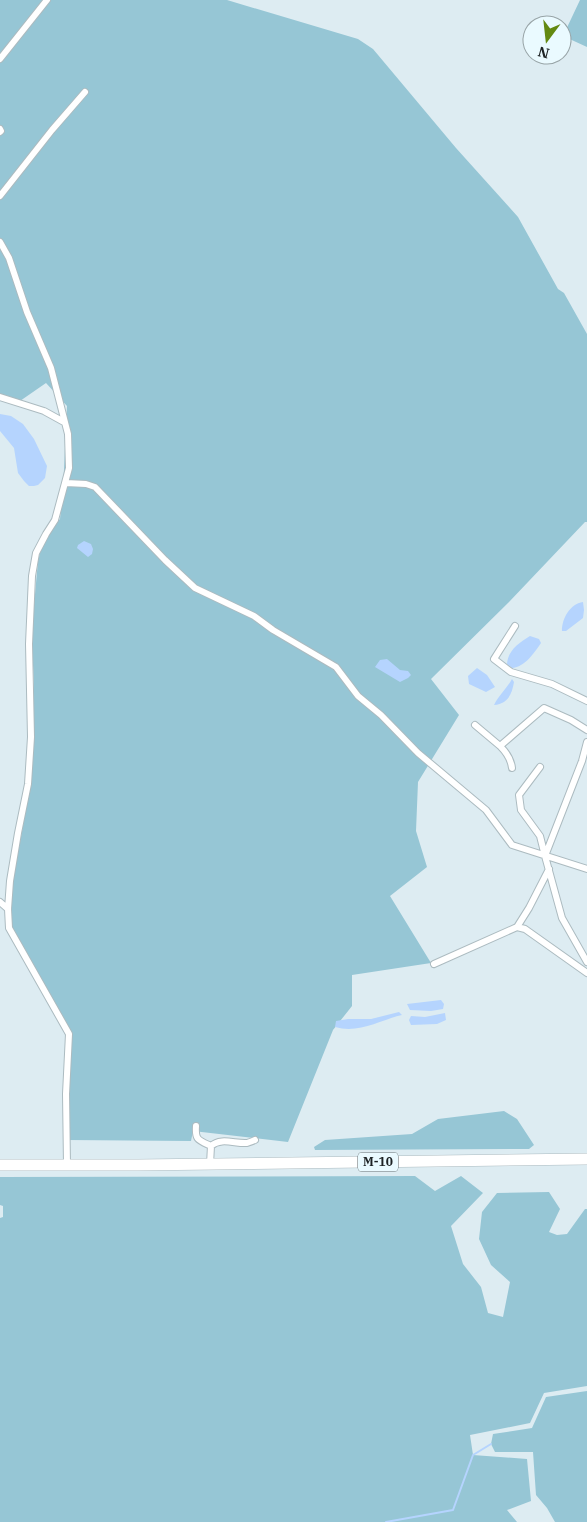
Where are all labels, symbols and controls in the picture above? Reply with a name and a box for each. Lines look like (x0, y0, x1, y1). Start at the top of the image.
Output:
north arrow (522, 15, 572, 65)
text: N (536, 42, 551, 63)
road number: М-10 (358, 1152, 398, 1172)

